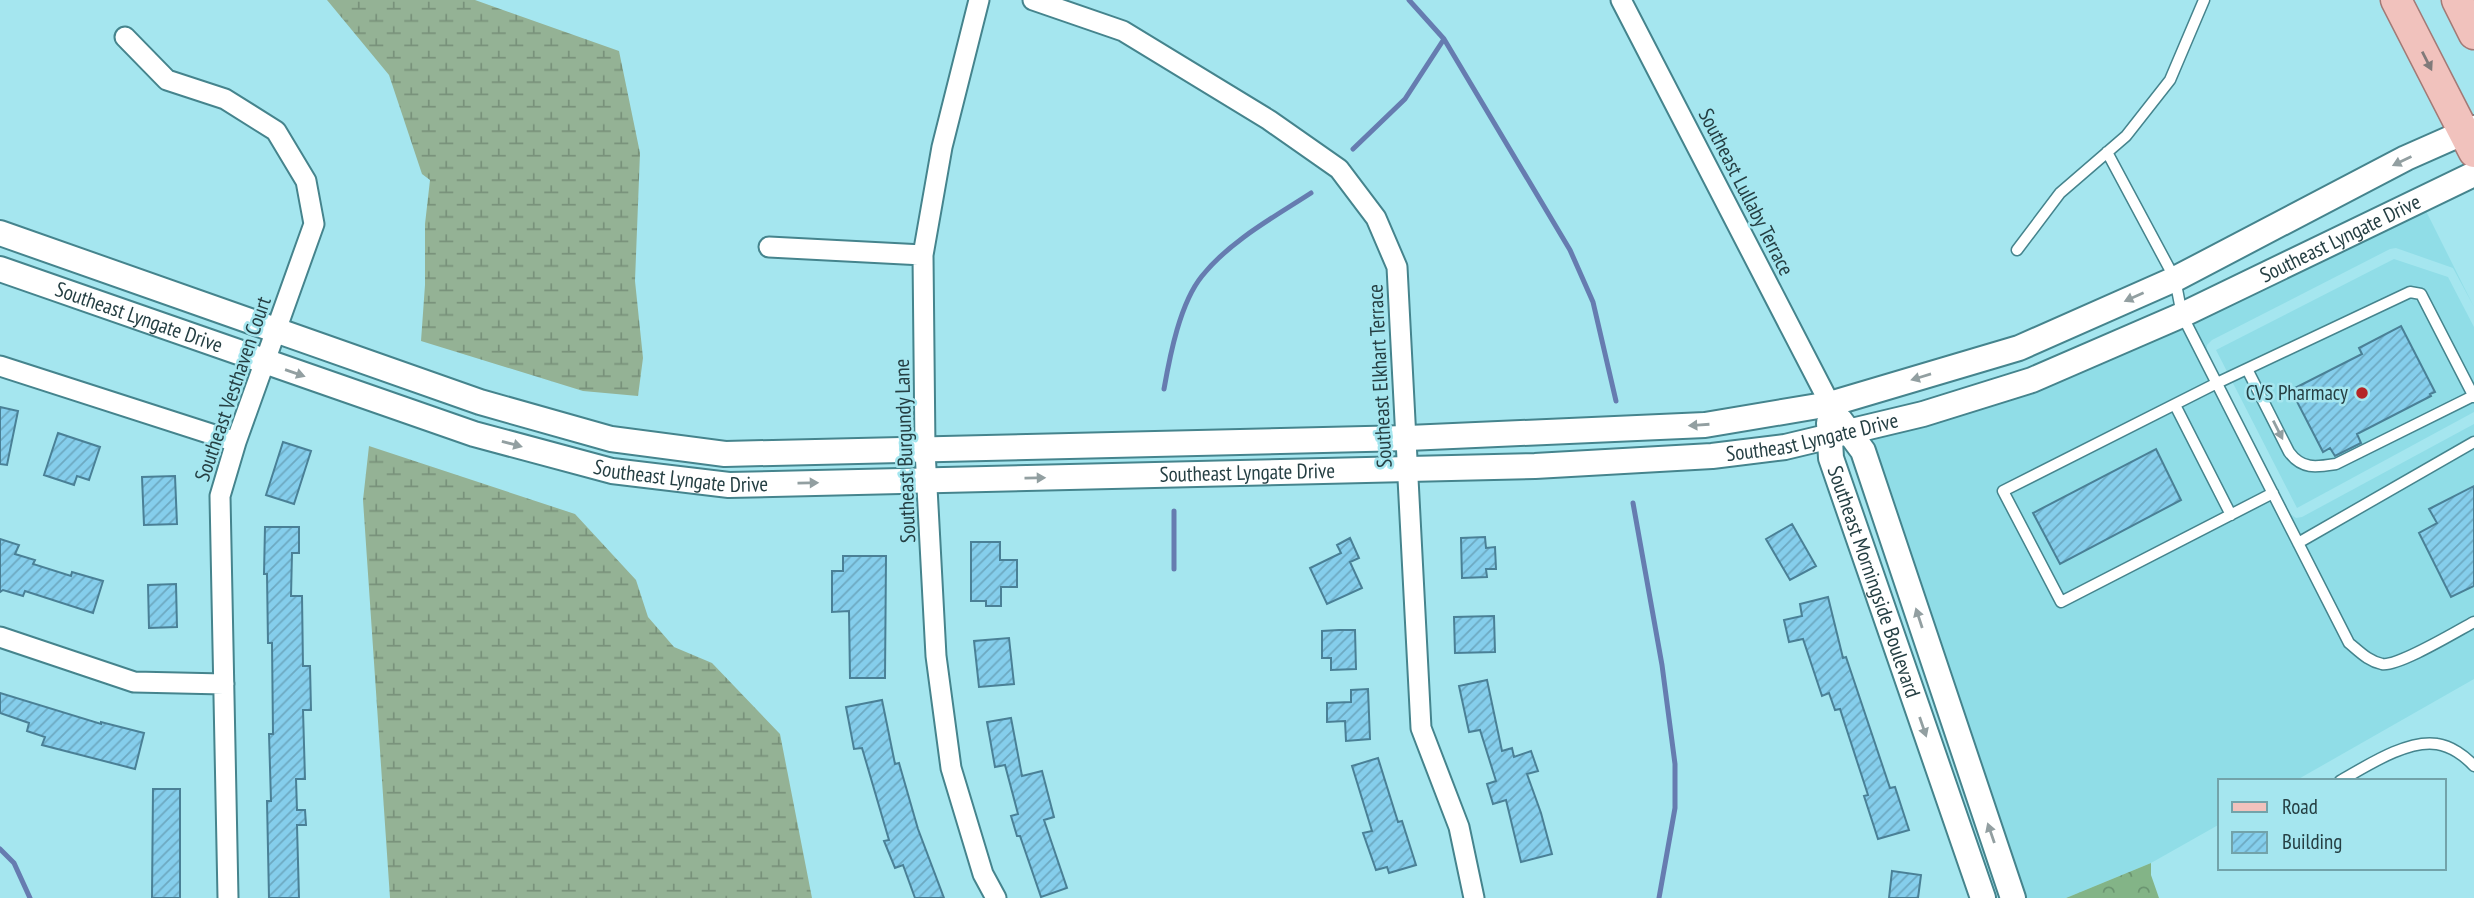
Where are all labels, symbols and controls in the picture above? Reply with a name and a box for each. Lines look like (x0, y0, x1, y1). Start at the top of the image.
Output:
one-way arrow (2421, 51, 2432, 71)
street label: Southeast Lullaby Terrace (1693, 104, 1800, 280)
one-way arrow (2392, 155, 2412, 167)
street label: Southeast Lyngate Drive (2255, 188, 2425, 288)
street label: Southeast Lyngate Drive (52, 275, 226, 358)
street label: Southeast Elkhart Terrace (1361, 284, 1398, 469)
one-way arrow (2123, 292, 2144, 303)
street label: Southeast Vesthaven Court (188, 293, 277, 485)
street label: Southeast Burgundy Lane (888, 358, 921, 544)
one-way arrow (285, 368, 306, 378)
one-way arrow (1910, 373, 1931, 383)
place label: CVS Pharmacy (2246, 379, 2348, 406)
marker: CVS Pharmacy (2354, 385, 2370, 401)
street label: Southeast Lyngate Drive (1724, 406, 1901, 467)
one-way arrow (1688, 420, 1710, 431)
one-way arrow (2272, 420, 2284, 440)
one-way arrow (501, 439, 522, 449)
street label: Southeast Lyngate Drive (591, 453, 768, 498)
street label: Southeast Lyngate Drive (1159, 457, 1335, 488)
street label: Southeast Morningside Boulevard (1822, 462, 1927, 701)
one-way arrow (1025, 473, 1047, 484)
one-way arrow (797, 478, 819, 489)
one-way arrow (1913, 607, 1924, 628)
one-way arrow (1918, 716, 1929, 737)
legend (2218, 779, 2446, 870)
text: Road (2282, 793, 2318, 820)
one-way arrow (1986, 823, 1996, 844)
text: Building (2282, 828, 2342, 855)

